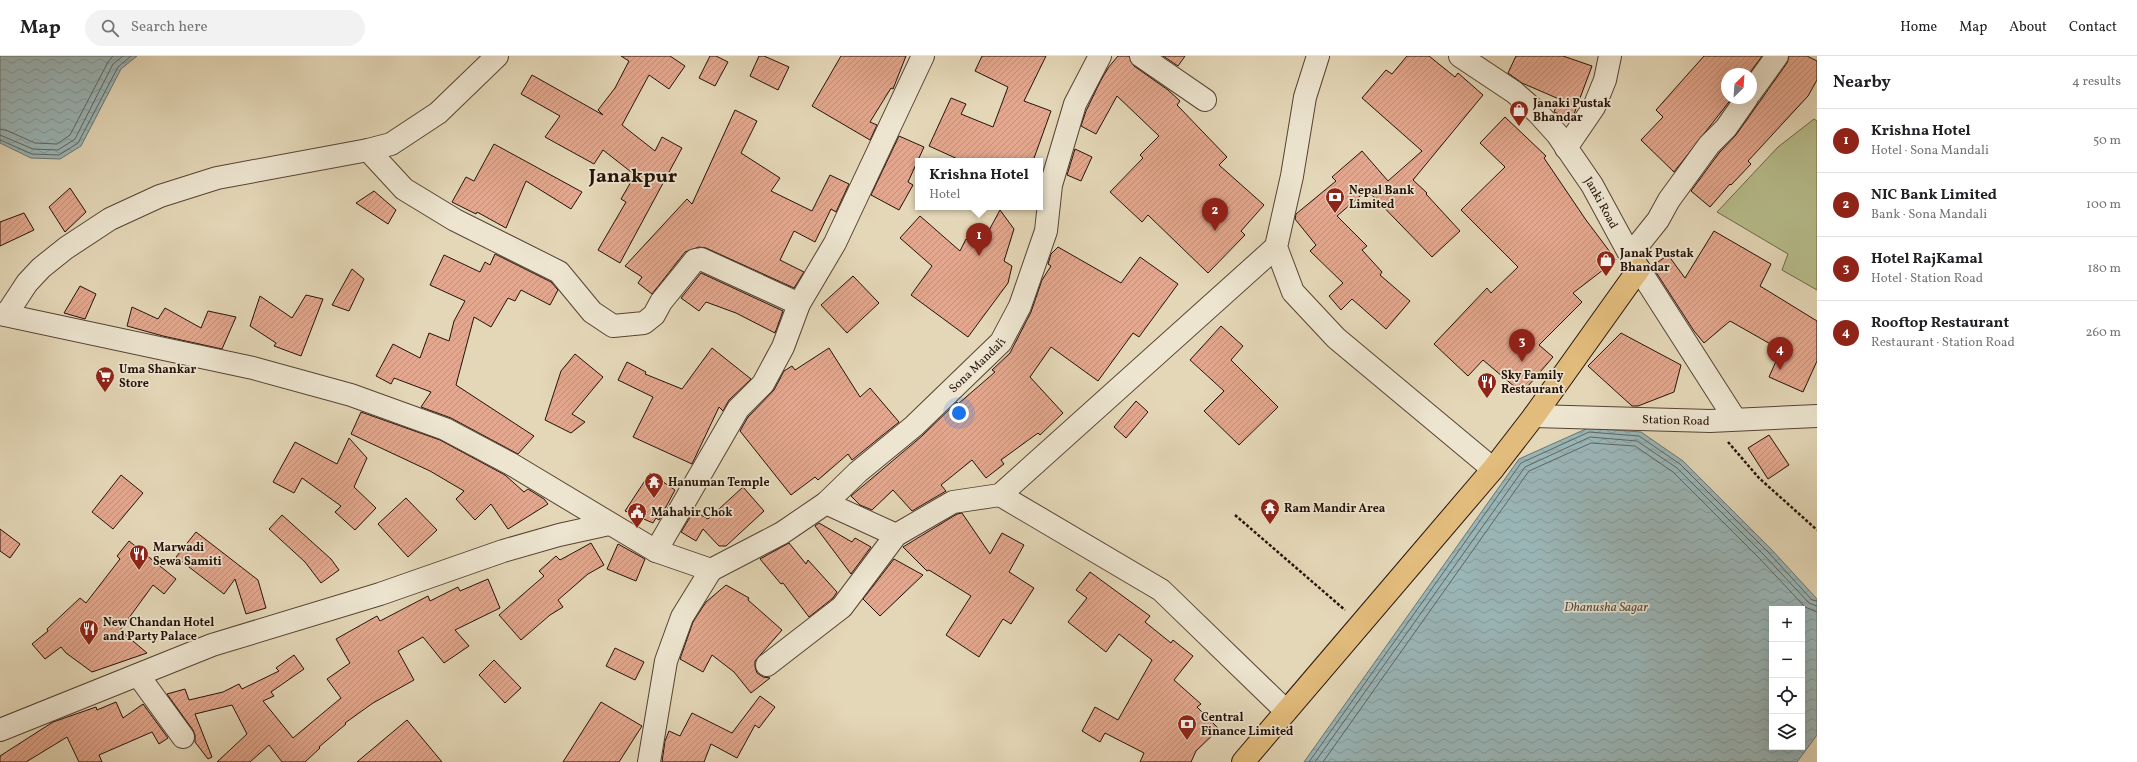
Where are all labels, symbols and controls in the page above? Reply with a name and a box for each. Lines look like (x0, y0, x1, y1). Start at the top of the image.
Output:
search box (85, 10, 365, 46)
text: Map (20, 15, 61, 41)
icon: search (99, 17, 121, 39)
text: Search here (131, 17, 208, 38)
text: Home (1900, 18, 1937, 37)
text: Map (1959, 18, 1987, 37)
text: About (2009, 18, 2047, 37)
text: Contact (2069, 18, 2117, 37)
north arrow (1721, 68, 1757, 104)
text: Nearby (1833, 71, 1891, 94)
text: 4 results (2072, 73, 2121, 91)
place label: Janaki Pustak Bhandar (1532, 96, 1612, 126)
shop icon: Janaki Pustak Bhandar (1508, 99, 1530, 127)
text: Krishna Hotel (1871, 121, 1971, 142)
text: 1 (1843, 132, 1849, 150)
text: 50 m (2093, 132, 2121, 150)
text: Hotel · Sona Mandali (1871, 142, 1989, 160)
popup (915, 158, 1043, 210)
district label: Janakpur (588, 163, 678, 191)
text: Krishna Hotel (929, 165, 1029, 186)
street label: Janki Road (1580, 174, 1621, 232)
place label: Nepal Bank Limited (1349, 183, 1415, 213)
text: NIC Bank Limited (1871, 185, 1997, 206)
text: Hotel (929, 186, 960, 204)
bank icon: Nepal Bank Limited (1324, 186, 1346, 214)
text: 2 (1843, 196, 1849, 214)
text: 100 m (2086, 196, 2121, 214)
pin: 2 (1202, 198, 1228, 231)
text: Bank · Sona Mandali (1871, 206, 1987, 224)
pin: 1 (966, 223, 992, 256)
place label: Janak Pustak Bhandar (1619, 246, 1694, 276)
shop icon: Janak Pustak Bhandar (1595, 249, 1617, 277)
text: Hotel RajKamal (1871, 249, 1983, 270)
text: 3 (1843, 260, 1849, 278)
text: 180 m (2087, 260, 2121, 278)
text: Hotel · Station Road (1871, 270, 1983, 288)
text: Rooftop Restaurant (1871, 313, 2009, 334)
text: 4 (1842, 324, 1850, 342)
text: 260 m (2086, 324, 2121, 342)
pin: 3 (1509, 329, 1535, 362)
text: Restaurant · Station Road (1871, 334, 2015, 352)
street label: Sona Mandali (946, 336, 1011, 397)
pin: 4 (1767, 337, 1793, 370)
place label: Uma Shankar Store (119, 362, 197, 392)
supermarket icon: Uma Shankar Store (94, 365, 116, 393)
place label: Sky Family Restaurant (1501, 368, 1564, 398)
restaurant icon: Sky Family Restaurant (1476, 371, 1498, 399)
your location (949, 403, 969, 423)
street label: Station Road (1642, 412, 1710, 430)
temple icon: Hanuman Temple (643, 471, 665, 499)
place label: Hanuman Temple (668, 475, 770, 491)
temple icon: Ram Mandir Area (1259, 497, 1281, 525)
public building icon: Mahabir Chok (626, 501, 648, 529)
place label: Ram Mandir Area (1284, 501, 1386, 517)
place label: Mahabir Chok (651, 505, 733, 521)
place label: Marwadi Sewa Samiti (153, 540, 222, 570)
restaurant icon: Marwadi Sewa Samiti (128, 543, 150, 571)
water label: Dhanusha Sagar (1564, 599, 1648, 617)
map controls (1769, 606, 1805, 750)
button: + (1769, 606, 1805, 642)
place label: New Chandan Hotel and Party Palace (103, 615, 214, 645)
restaurant icon: New Chandan Hotel and Party Palace (78, 618, 100, 646)
button: − (1769, 642, 1805, 678)
button: locate (1769, 678, 1805, 714)
place label: Central Finance Limited (1201, 710, 1294, 740)
bank icon: Central Finance Limited (1176, 713, 1198, 741)
button: layers (1769, 714, 1805, 750)

